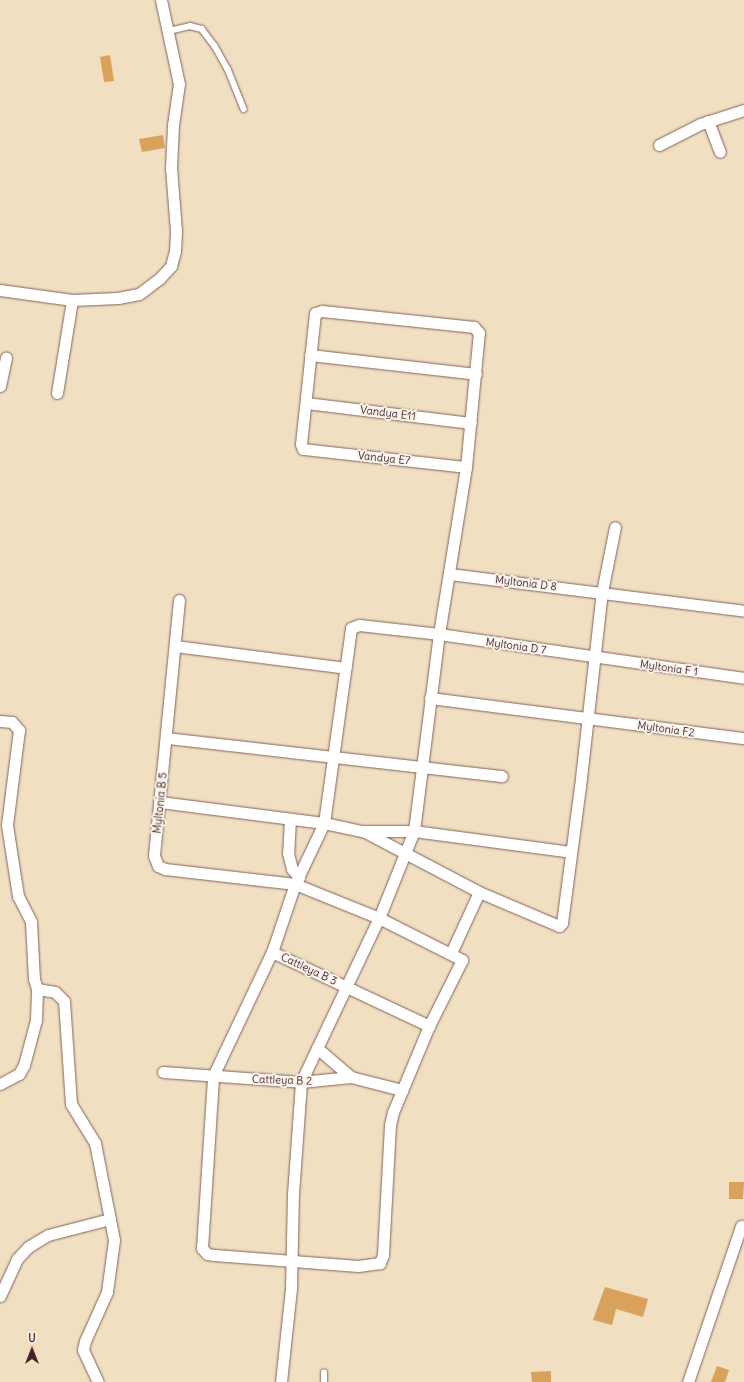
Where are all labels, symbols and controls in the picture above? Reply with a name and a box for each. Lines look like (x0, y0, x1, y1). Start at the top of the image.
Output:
street label: Vandya E11 (359, 403, 417, 423)
street label: Vandya E7 (357, 449, 411, 467)
street label: Myltonia D 8 (494, 573, 558, 593)
street label: Myltonia D 7 (485, 635, 547, 657)
street label: Myltonia F 1 (639, 657, 699, 679)
street label: Myltonia F2 (637, 718, 695, 740)
street label: Myltonia B 5 (150, 772, 170, 834)
street label: Cattleya B 3 (279, 950, 339, 988)
street label: Cattleya B 2 (252, 1072, 312, 1088)
north arrow (12, 1330, 52, 1370)
text: U (28, 1331, 36, 1345)

